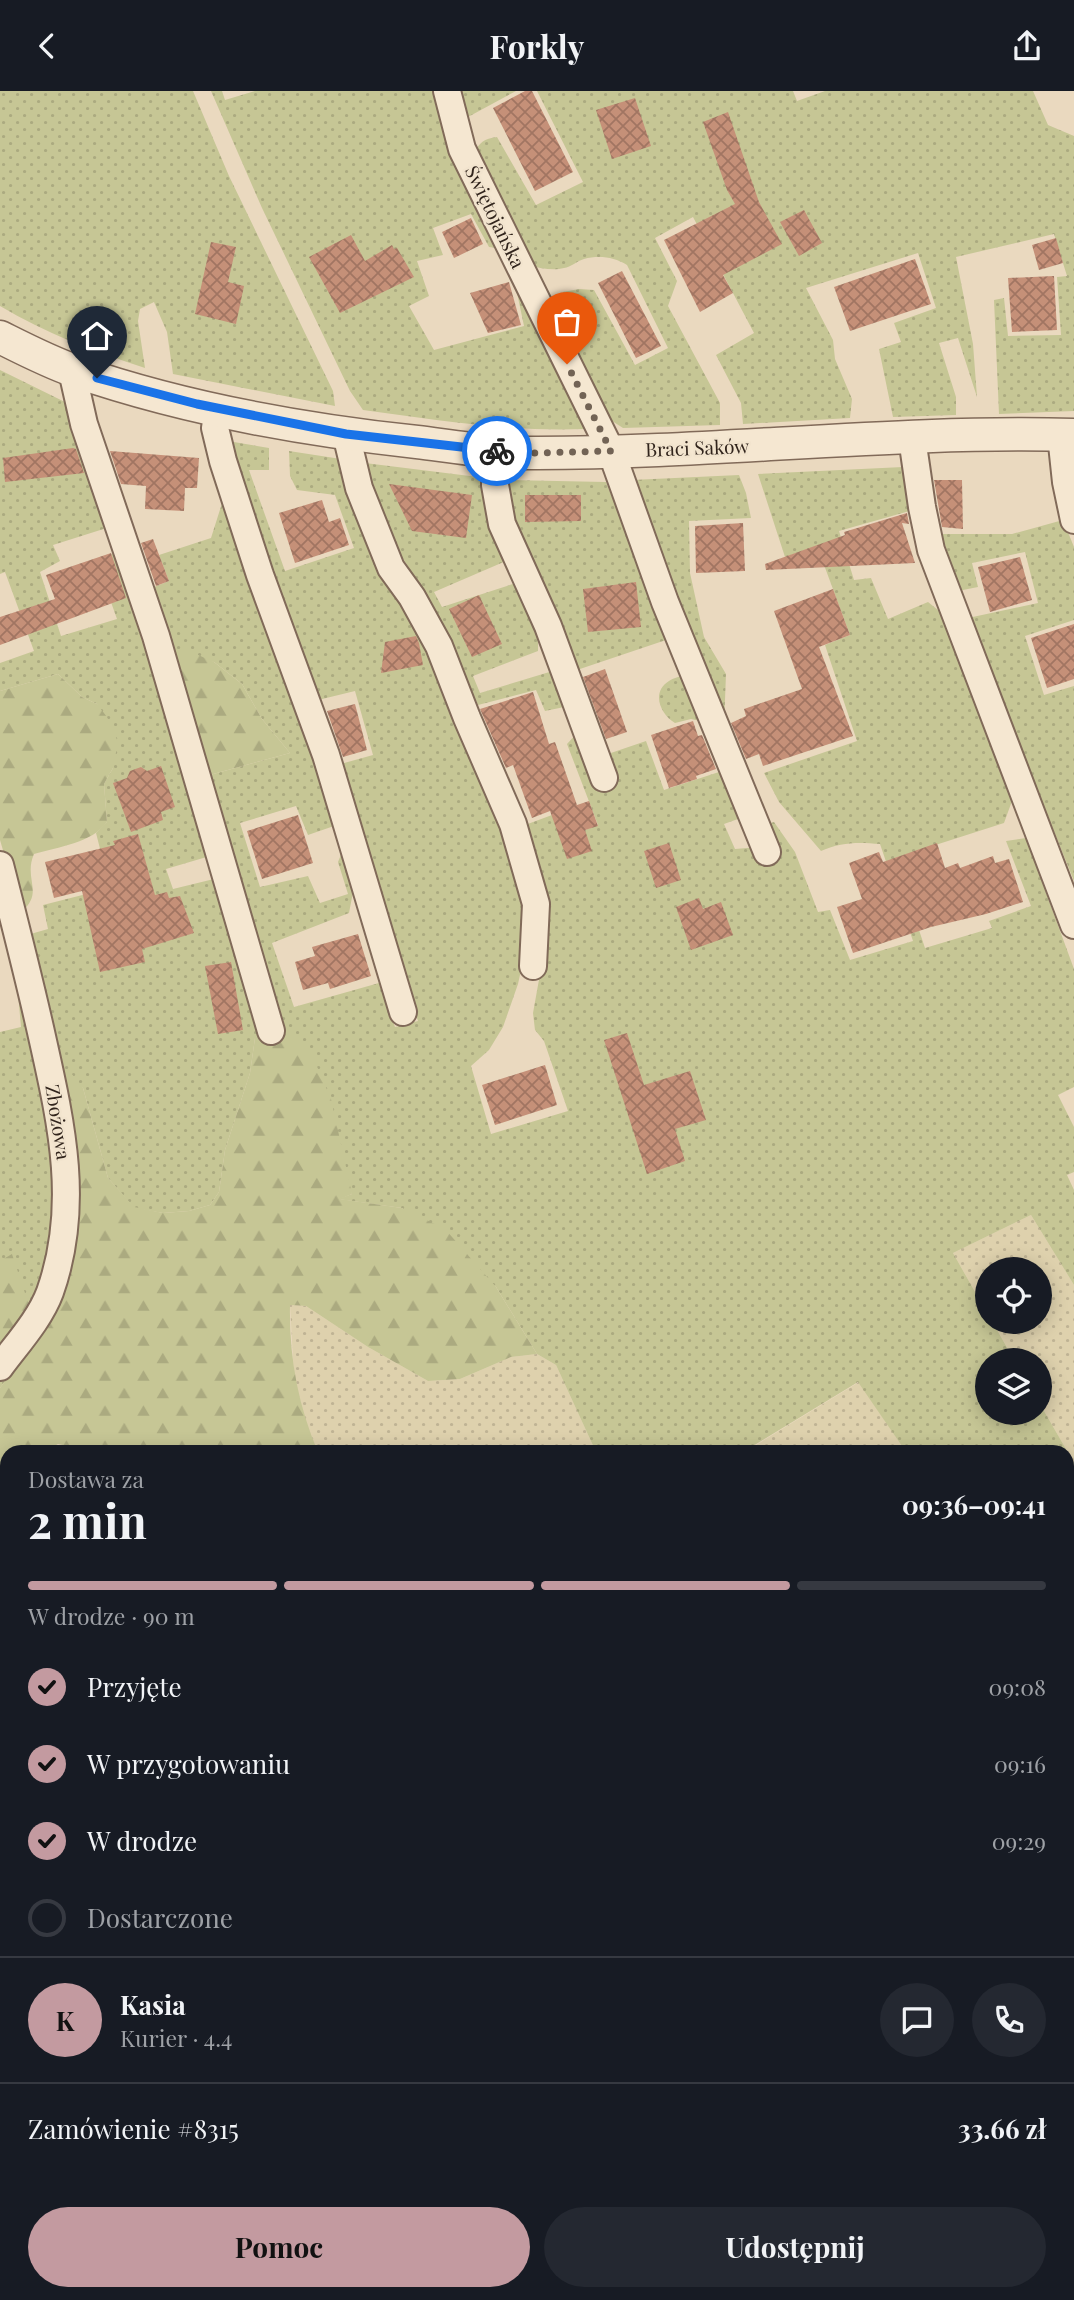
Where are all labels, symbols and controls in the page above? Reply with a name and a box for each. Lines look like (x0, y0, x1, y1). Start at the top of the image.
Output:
text: Forkly (490, 24, 584, 67)
icon: back (28, 27, 66, 65)
icon: share (1008, 27, 1046, 65)
street label: Świętojańska (460, 161, 532, 273)
pin (537, 292, 597, 364)
icon: bag (548, 303, 586, 341)
pin (67, 306, 127, 378)
icon: home (78, 317, 116, 355)
courier (462, 416, 532, 486)
icon: bike (478, 432, 516, 470)
street label: Braci Saków (645, 432, 750, 462)
street label: Zbożowa (40, 1082, 78, 1162)
map controls (975, 1257, 1052, 1425)
button: locate (975, 1257, 1052, 1334)
button: layers (975, 1348, 1052, 1425)
text: Dostawa za (28, 1463, 144, 1494)
text: 09:36–09:41 (902, 1487, 1046, 1522)
text: 2 min (28, 1489, 147, 1551)
text: W drodze · 90 m (28, 1600, 195, 1631)
icon: check (28, 1668, 66, 1706)
text: Przyjęte (87, 1669, 182, 1704)
text: 09:08 (989, 1671, 1046, 1702)
icon: check (28, 1745, 66, 1783)
text: W przygotowaniu (87, 1746, 290, 1781)
text: 09:16 (994, 1748, 1046, 1779)
icon: check (28, 1822, 66, 1860)
text: W drodze (87, 1823, 197, 1858)
text: 09:29 (992, 1825, 1046, 1856)
text: Dostarczone (87, 1900, 233, 1935)
button: chat (880, 1983, 954, 2057)
button: phone (972, 1983, 1046, 2057)
text: Kasia (120, 1987, 186, 2022)
text: K (56, 2003, 74, 2038)
text: Kurier · 4.4 (120, 2022, 232, 2053)
text: Zamówienie #8315 (28, 2111, 239, 2146)
text: 33.66 zł (958, 2111, 1046, 2146)
button: Pomoc (28, 2207, 530, 2287)
button: Udostępnij (544, 2207, 1046, 2287)

